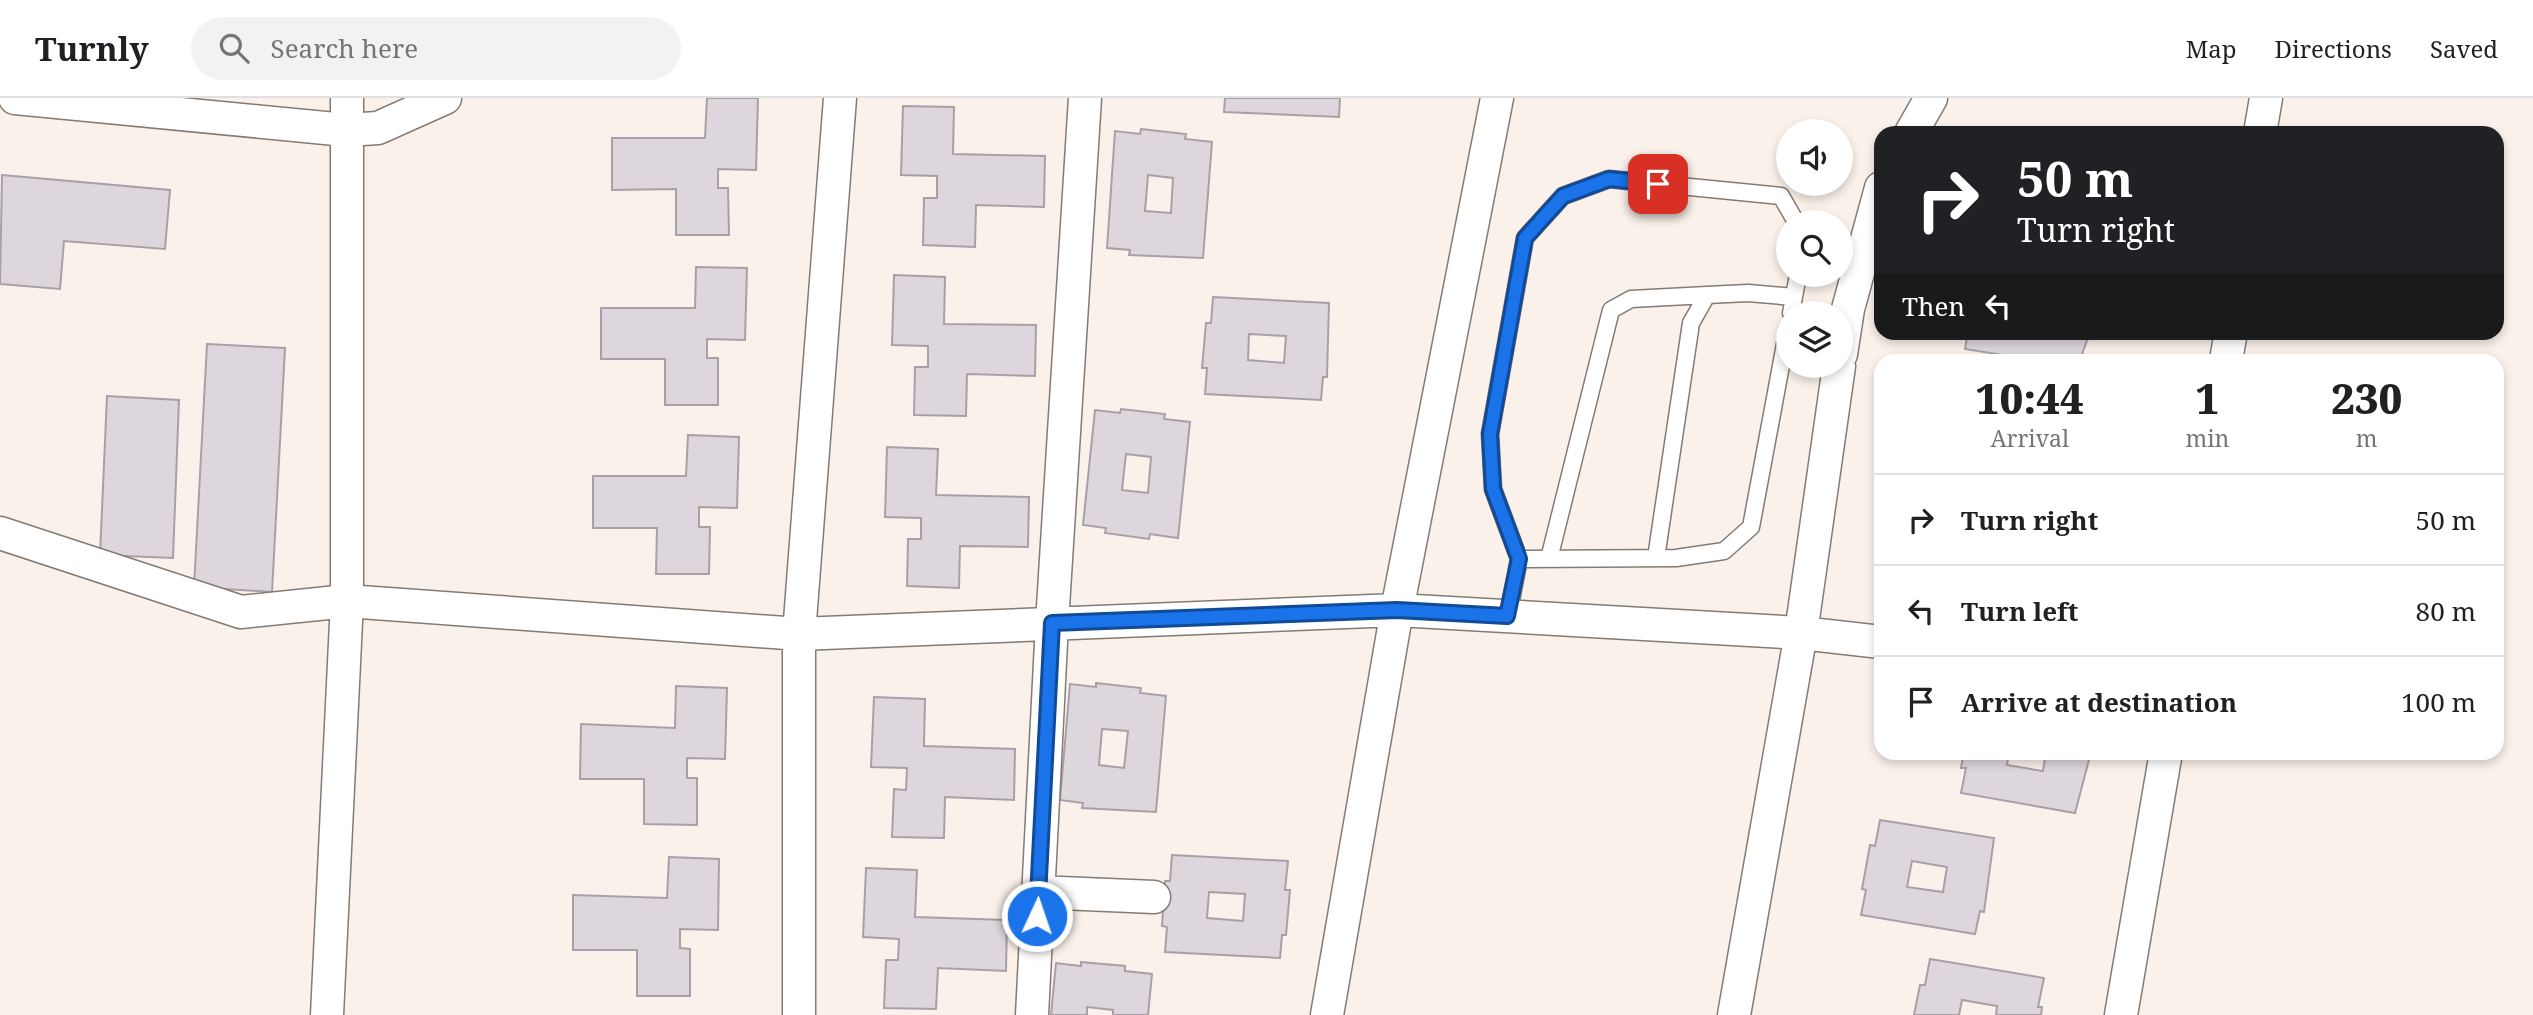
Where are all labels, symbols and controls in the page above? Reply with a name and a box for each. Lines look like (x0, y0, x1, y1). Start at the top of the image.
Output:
search box (191, 17, 681, 80)
text: Turnly (35, 26, 149, 71)
icon: search (215, 29, 253, 67)
text: Search here (271, 30, 418, 66)
text: Map (2186, 32, 2237, 65)
text: Directions (2275, 32, 2392, 65)
text: Saved (2430, 32, 2498, 65)
map controls (1776, 119, 1853, 378)
button: sound (1776, 119, 1853, 196)
text: 50 m (2017, 145, 2133, 211)
pin (1628, 154, 1688, 214)
icon: right (1902, 154, 1993, 245)
icon: arrive (1639, 165, 1677, 203)
text: Turn right (2017, 208, 2175, 251)
button: search (1776, 210, 1853, 287)
icon: left (1979, 287, 2017, 325)
text: Then (1902, 288, 1965, 324)
button: layers (1776, 301, 1853, 378)
text: 10:44 (1976, 369, 2084, 426)
text: 1 (2196, 369, 2219, 426)
text: 230 (2331, 369, 2402, 426)
text: Arrival (1990, 422, 2069, 454)
text: min (2185, 422, 2229, 454)
text: m (2356, 422, 2378, 454)
icon: right (1902, 501, 1940, 539)
text: Turn right (1961, 502, 2098, 538)
text: 50 m (2416, 502, 2476, 538)
icon: left (1902, 592, 1940, 630)
text: Turn left (1961, 593, 2078, 629)
text: 80 m (2416, 593, 2476, 629)
icon: arrive (1902, 683, 1940, 721)
text: Arrive at destination (1961, 684, 2237, 720)
text: 100 m (2401, 684, 2476, 720)
position arrow (1000, 879, 1074, 953)

